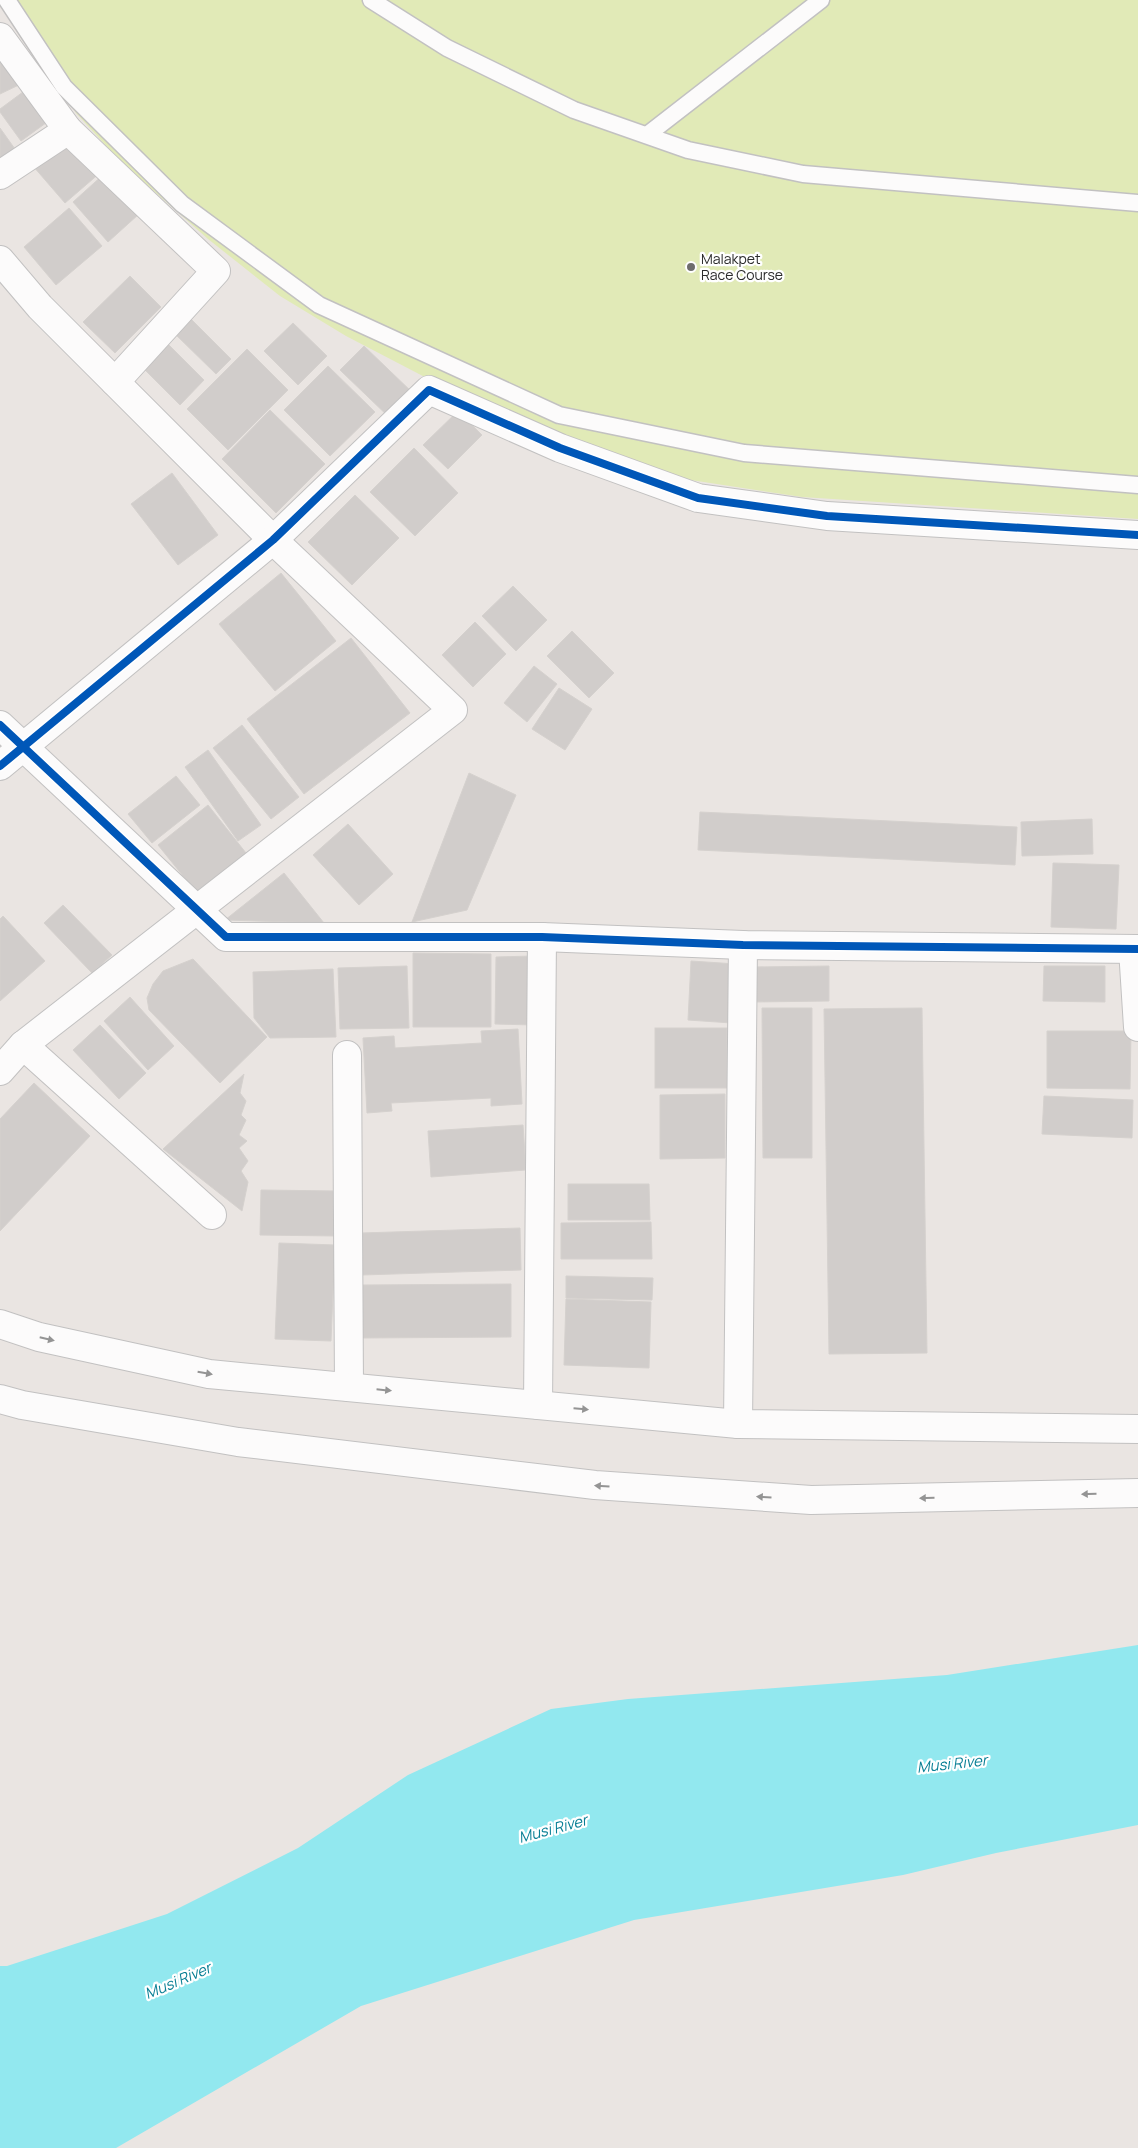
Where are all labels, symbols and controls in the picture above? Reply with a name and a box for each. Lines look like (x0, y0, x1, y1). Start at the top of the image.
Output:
place label: Malakpet Race Course (701, 249, 783, 284)
marker: Malakpet Race Course (685, 261, 697, 273)
one-way arrow (39, 1335, 54, 1343)
one-way arrow (198, 1370, 214, 1378)
one-way arrow (377, 1386, 393, 1394)
one-way arrow (573, 1406, 589, 1414)
one-way arrow (594, 1481, 610, 1489)
one-way arrow (1081, 1491, 1097, 1499)
one-way arrow (756, 1492, 772, 1500)
one-way arrow (919, 1494, 935, 1502)
water label: Musi River (916, 1749, 991, 1778)
water label: Musi River (516, 1809, 592, 1848)
water label: Musi River (141, 1956, 217, 2004)

